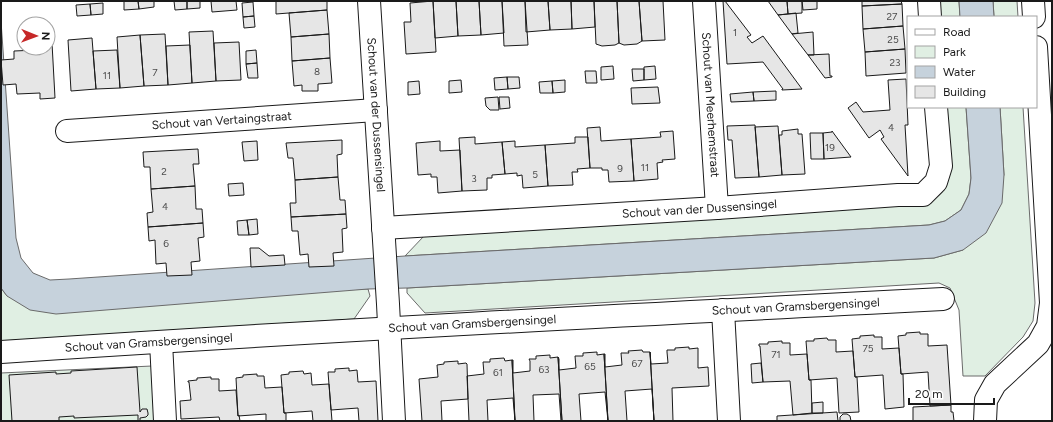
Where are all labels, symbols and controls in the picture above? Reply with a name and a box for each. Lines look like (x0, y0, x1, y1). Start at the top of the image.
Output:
house number: 27 (887, 10, 898, 23)
north arrow (16, 16, 56, 56)
legend (907, 16, 1037, 108)
text: Road (943, 25, 971, 39)
house number: 1 (733, 26, 737, 39)
text: N (39, 32, 52, 41)
street label: Schout van Meerhemstraat (699, 32, 722, 178)
house number: 25 (887, 33, 899, 46)
street label: Schout van der Dussensingel (364, 37, 388, 193)
text: Park (943, 45, 966, 59)
house number: 23 (889, 56, 901, 69)
house number: 8 (314, 65, 320, 78)
text: Water (943, 65, 975, 79)
house number: 7 (152, 66, 158, 79)
house number: 11 (103, 69, 111, 82)
text: Building (943, 85, 986, 99)
street label: Schout van Vertaingstraat (151, 109, 293, 132)
house number: 4 (888, 121, 894, 134)
house number: 19 (825, 141, 835, 154)
house number: 11 (641, 161, 649, 174)
house number: 9 (617, 162, 623, 175)
house number: 2 (161, 165, 167, 178)
house number: 5 (532, 168, 538, 181)
house number: 3 (471, 172, 477, 185)
street label: Schout van der Dussensingel (622, 197, 777, 221)
house number: 4 (162, 200, 168, 213)
house number: 6 (163, 237, 169, 250)
street label: Schout van Gramsbergensingel (711, 295, 880, 318)
street label: Schout van Gramsbergensingel (388, 312, 556, 335)
street label: Schout van Gramsbergensingel (64, 330, 233, 355)
house number: 75 (862, 342, 874, 355)
house number: 71 (771, 348, 781, 361)
house number: 67 (631, 357, 643, 370)
house number: 65 (584, 360, 596, 373)
house number: 63 (538, 363, 550, 376)
house number: 61 (493, 366, 503, 379)
scale bar (909, 380, 994, 406)
text: 20 m (915, 387, 943, 401)

